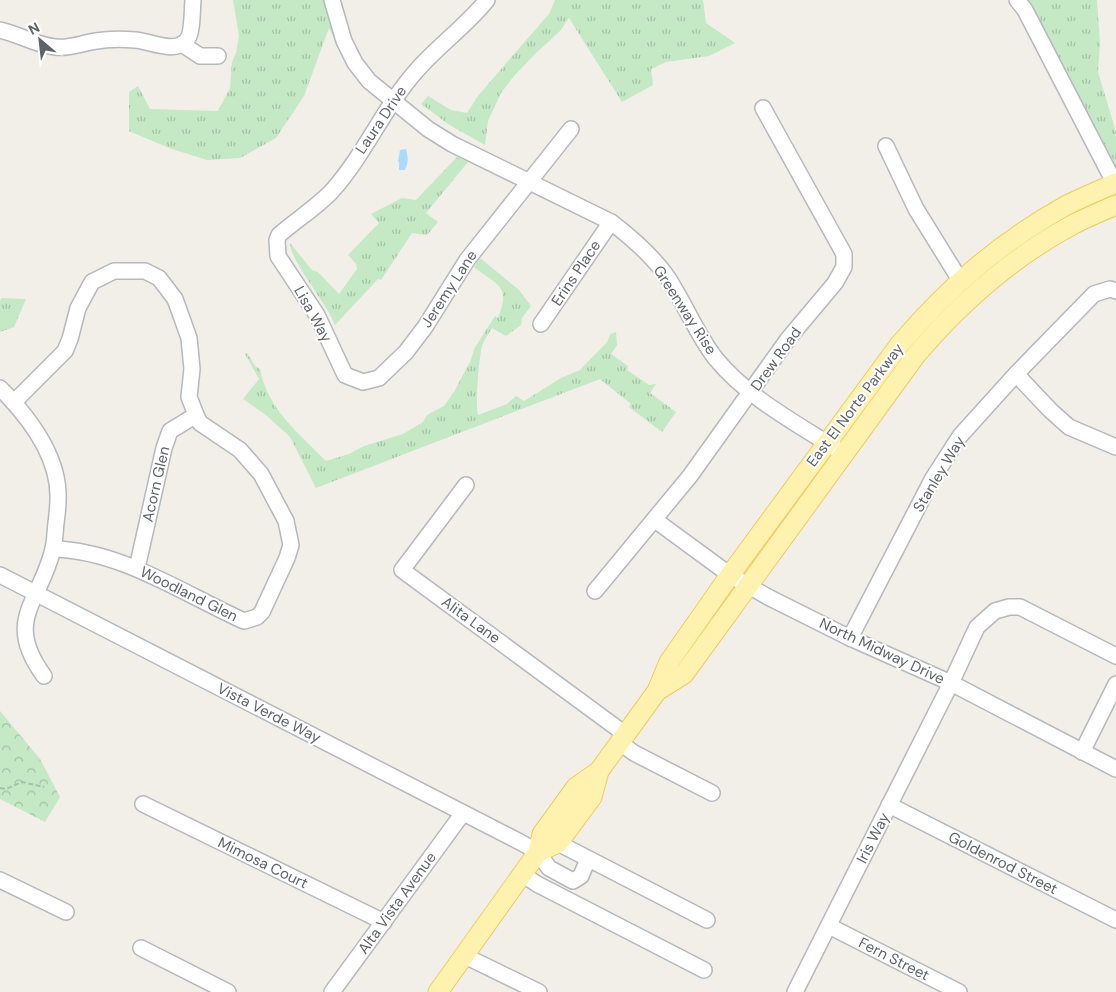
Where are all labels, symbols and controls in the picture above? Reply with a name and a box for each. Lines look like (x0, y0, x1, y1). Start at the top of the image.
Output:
north arrow (15, 15, 65, 65)
text: N (25, 18, 43, 39)
street label: Laura Drive (351, 82, 411, 158)
street label: Erins Place (547, 236, 605, 310)
street label: Jeremy Lane (417, 246, 481, 332)
street label: Greenway Rise (649, 262, 721, 358)
street label: Lisa Way (289, 282, 337, 346)
street label: Drew Road (746, 323, 806, 395)
street label: East El Norte Parkway (802, 339, 908, 471)
street label: Stanley Way (908, 432, 970, 516)
street label: Acorn Glen (138, 444, 174, 524)
street label: Woodland Glen (137, 562, 241, 626)
street label: Alita Lane (438, 592, 504, 648)
street label: North Midway Drive (816, 613, 948, 689)
street label: Vista Verde Way (214, 678, 325, 748)
street label: Iris Way (852, 809, 895, 867)
street label: Goldenrod Street (945, 827, 1061, 899)
street label: Mimosa Court (215, 833, 311, 893)
street label: Alta Vista Avenue (353, 848, 441, 958)
street label: Fern Street (855, 933, 933, 985)

